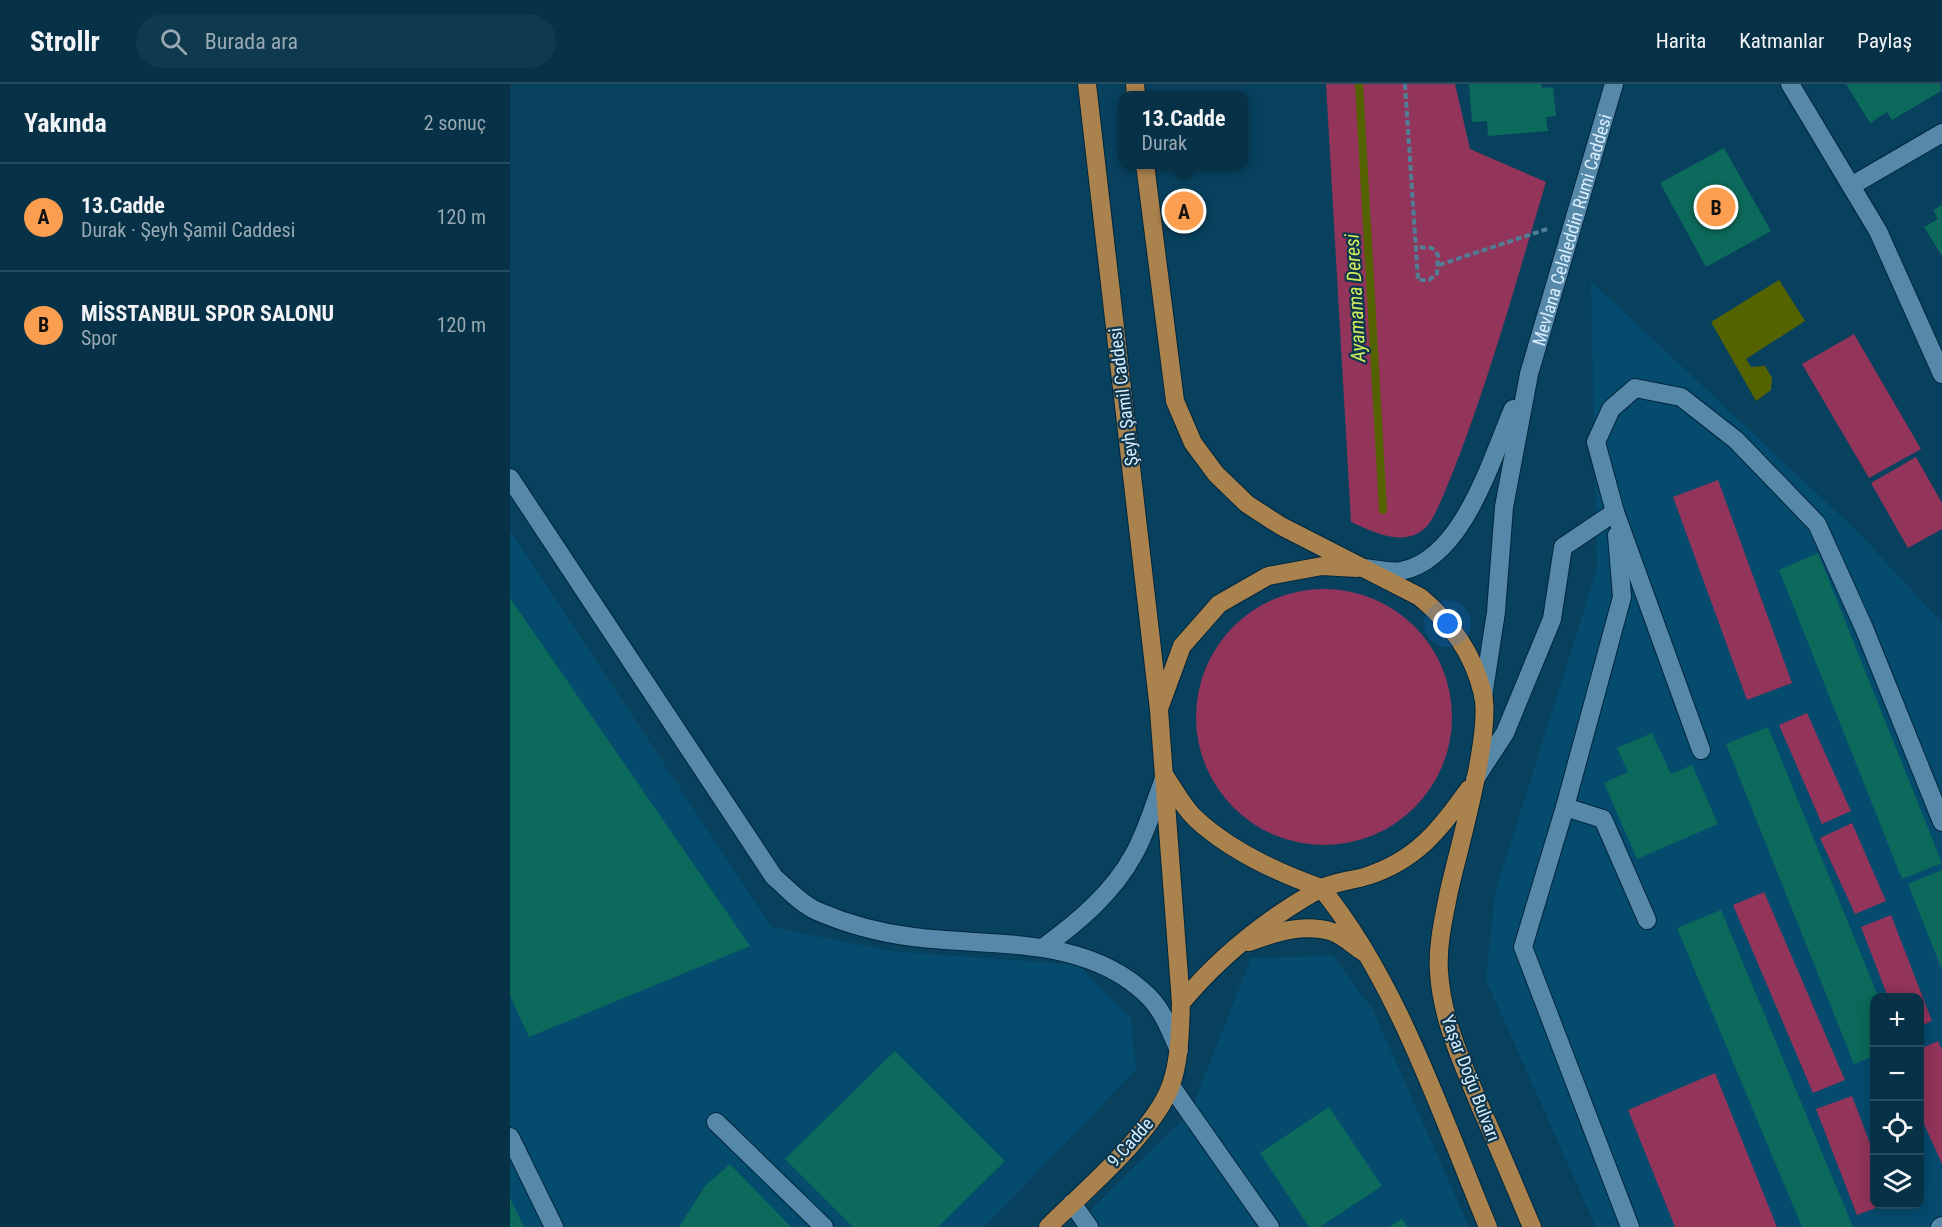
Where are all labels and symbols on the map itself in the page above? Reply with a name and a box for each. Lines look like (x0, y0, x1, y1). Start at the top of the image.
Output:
street label: Mevlana Celaleddin Rumi Caddesi (1527, 111, 1615, 348)
pin: B (1696, 184, 1736, 230)
pin: A (1164, 188, 1204, 234)
water label: Ayamama Deresi (1340, 233, 1370, 364)
street label: Şeyh Şamil Caddesi (1104, 327, 1142, 467)
your location (1433, 609, 1462, 638)
street label: Yaşar Doğu Bulvarı (1437, 1012, 1505, 1144)
street label: 9.Cadde (1103, 1113, 1157, 1171)

